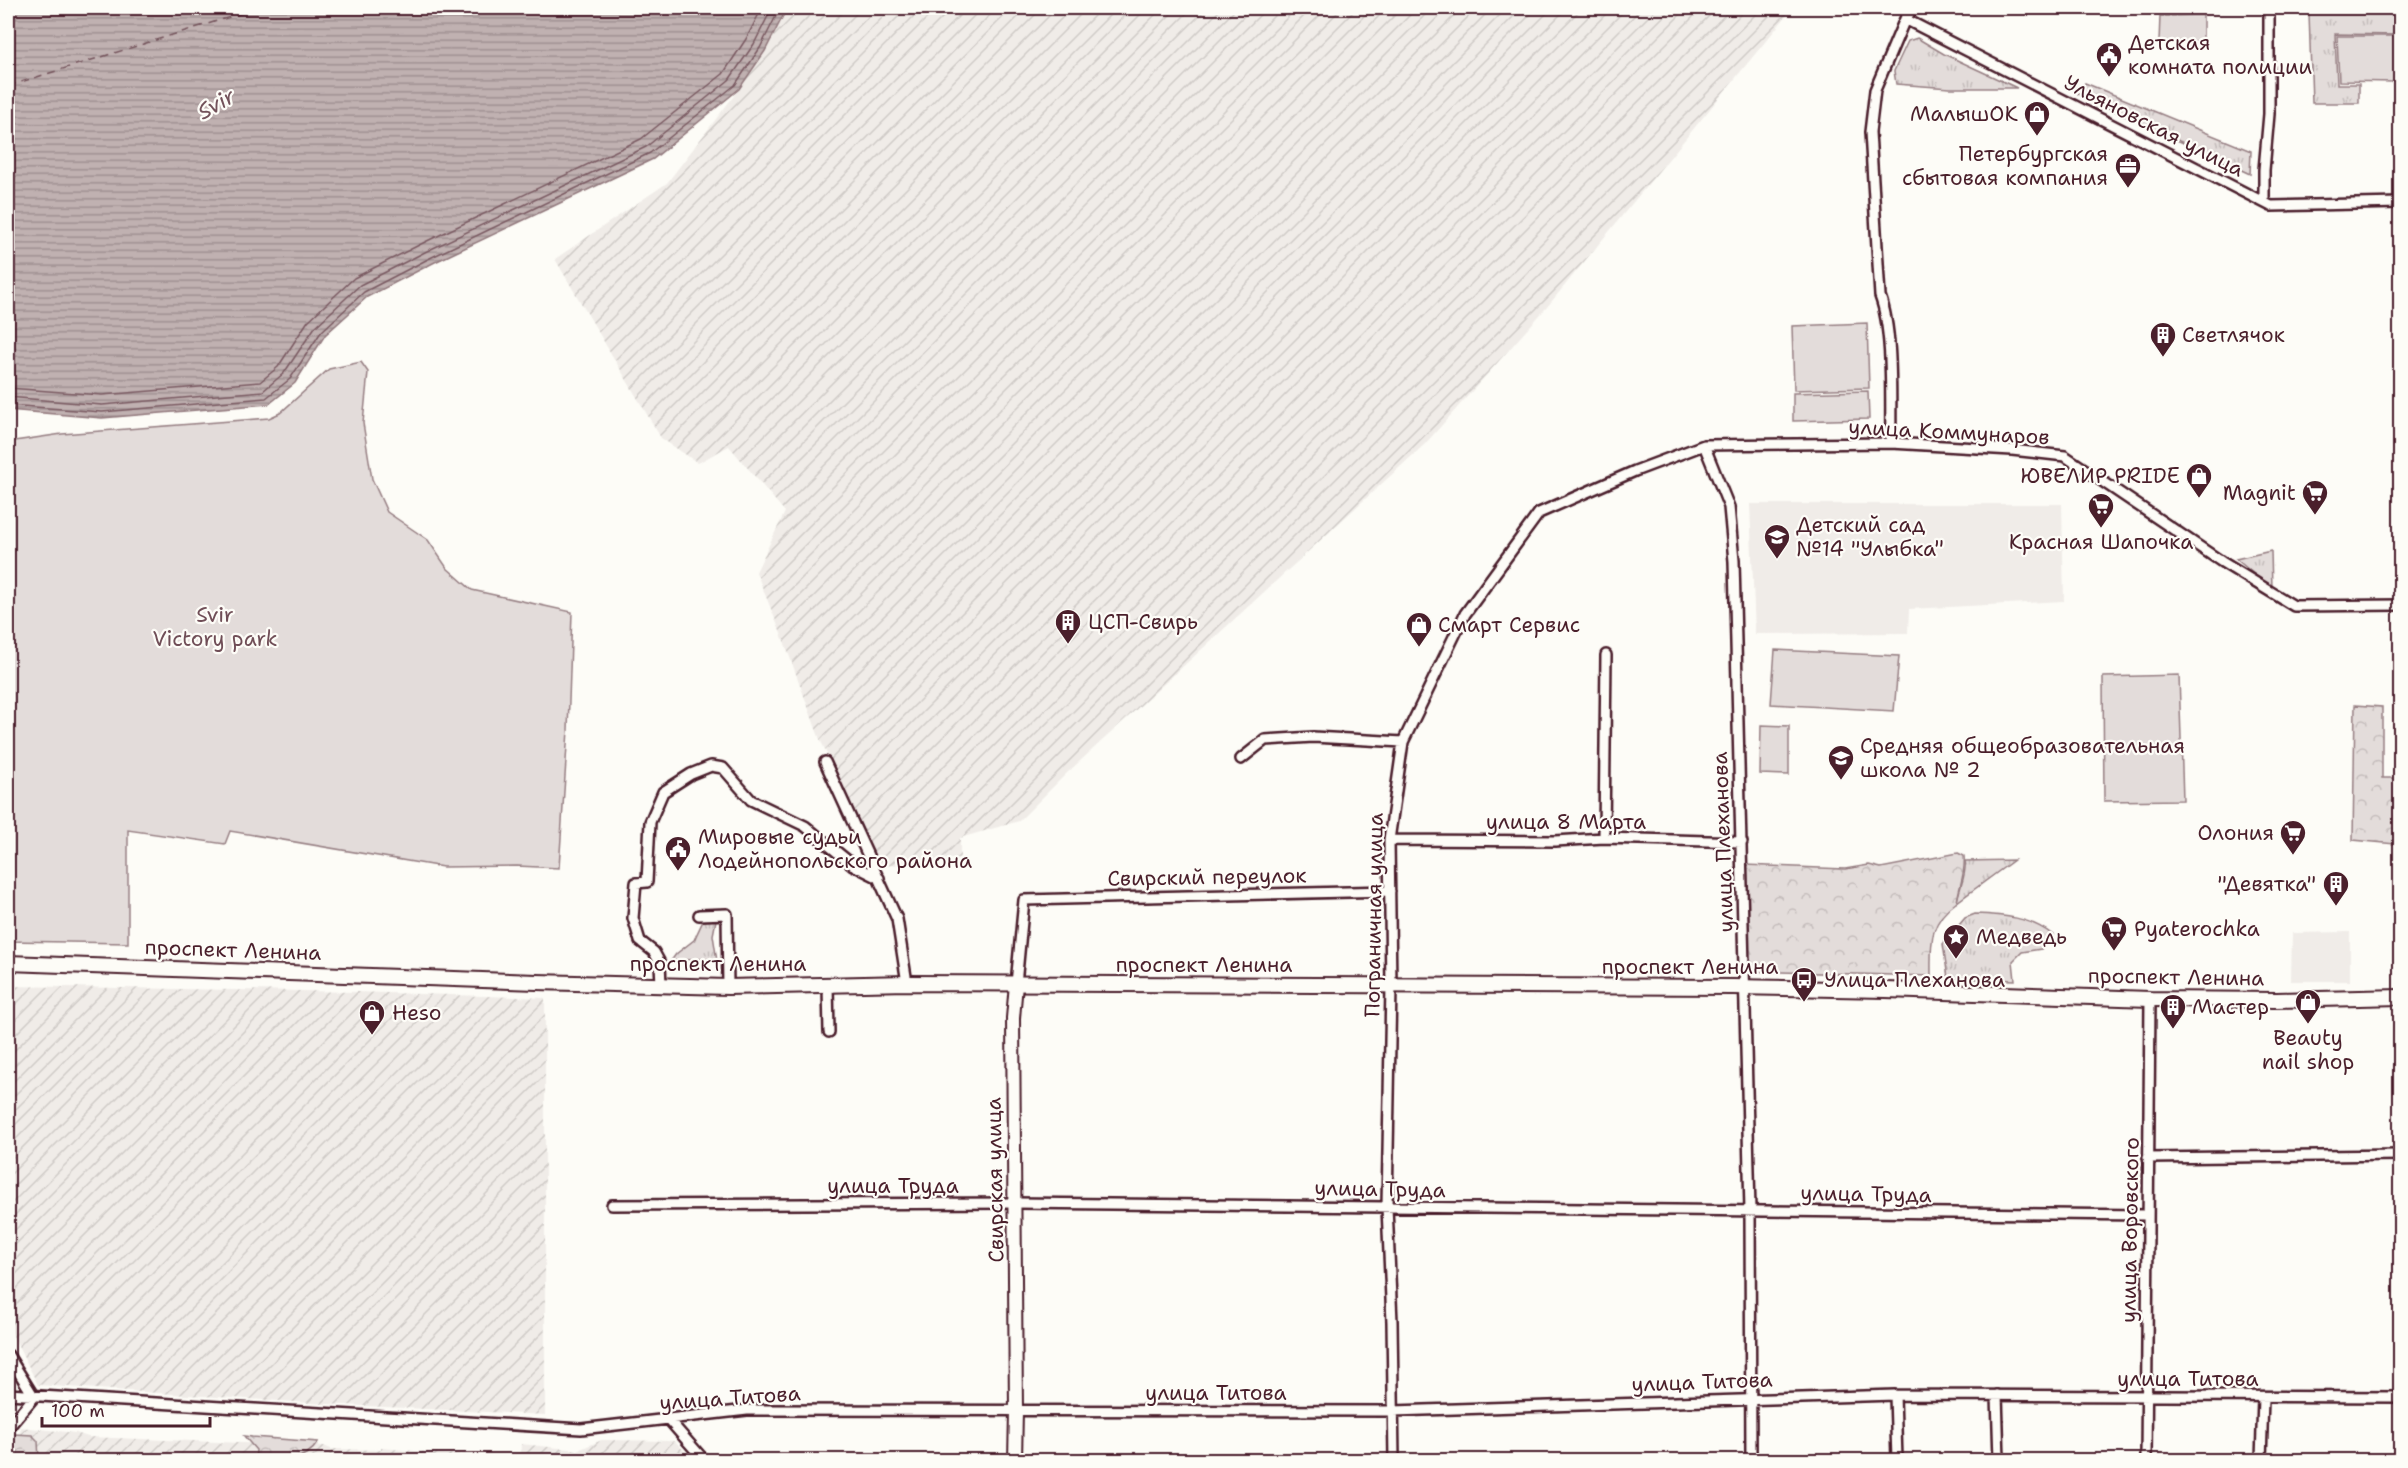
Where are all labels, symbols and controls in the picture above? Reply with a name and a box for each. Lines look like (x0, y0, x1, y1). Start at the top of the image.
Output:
place label: Детская комната полиции (2128, 29, 2313, 81)
public building icon: Детская комната полиции (2094, 40, 2124, 78)
street label: Ульяновская улица (2059, 69, 2249, 183)
water label: Svir (192, 81, 241, 126)
shop icon: МалышОК (2022, 99, 2052, 137)
place label: МалышОК (1910, 100, 2018, 128)
place label: Петербургская сбытовая компания (1902, 140, 2108, 192)
office icon: Петербургская сбытовая компания (2113, 151, 2143, 189)
building icon: Светлячок (2148, 320, 2178, 358)
place label: Светлячок (2182, 321, 2285, 349)
street label: улица Коммунаров (1848, 413, 2050, 451)
shop icon: ЮВЕЛИР PRIDE (2184, 461, 2214, 499)
place label: ЮВЕЛИР PRIDE (2021, 462, 2180, 490)
supermarket icon: Magnit (2300, 478, 2330, 516)
place label: Magnit (2223, 479, 2296, 507)
supermarket icon: Красная Шапочка (2086, 491, 2116, 529)
place label: Детский сад №14 "Улыбка" (1796, 511, 1944, 563)
school or university icon: Детский сад №14 "Улыбка" (1762, 522, 1792, 560)
place label: Красная Шапочка (2009, 528, 2193, 556)
park label: Svir Victory park (152, 601, 278, 653)
building icon: ЦСП-Свирь (1053, 607, 1083, 645)
place label: ЦСП-Свирь (1088, 608, 1198, 636)
shop icon: Смарт Сервис (1404, 610, 1434, 648)
place label: Смарт Сервис (1438, 611, 1580, 639)
place label: Средняя общеобразовательная школа № 2 (1860, 732, 2185, 784)
school or university icon: Средняя общеобразовательная школа № 2 (1826, 743, 1856, 781)
street label: улица Плеханова (1706, 751, 1740, 933)
street label: улица 8 Марта (1486, 808, 1646, 836)
street label: Пограничная улица (1358, 813, 1390, 1017)
supermarket icon: Олония (2278, 818, 2308, 856)
place label: Олония (2198, 819, 2274, 847)
place label: Мировые судьи Лодейнопольского района (698, 823, 972, 875)
public building icon: Мировые судьи Лодейнопольского района (663, 834, 693, 872)
street label: Свирский переулок (1107, 861, 1307, 893)
building icon: "Девятка" (2321, 869, 2351, 907)
place label: "Девятка" (2217, 870, 2316, 898)
supermarket icon: Pyaterochka (2099, 914, 2129, 952)
place label: Pyaterochka (2134, 915, 2260, 943)
place icon: Медведь (1941, 922, 1971, 960)
place label: Медведь (1976, 923, 2067, 951)
street label: проспект Ленина (144, 933, 322, 967)
street label: проспект Ленина (630, 950, 806, 978)
street label: проспект Ленина (1116, 951, 1292, 979)
street label: проспект Ленина (1602, 953, 1778, 981)
street label: проспект Ленина (2087, 961, 2265, 993)
bus stop icon: Улица Плеханова (1789, 965, 1819, 1003)
place label: Улица Плеханова (1824, 966, 2005, 994)
shop icon: Beauty nail shop (2293, 987, 2323, 1025)
building icon: Мастер (2158, 992, 2188, 1030)
place label: Мастер (2192, 993, 2269, 1021)
shop icon: Heso (357, 998, 387, 1036)
place label: Heso (392, 999, 441, 1027)
place label: Beauty nail shop (2262, 1024, 2354, 1076)
street label: Свирская улица (980, 1097, 1010, 1263)
street label: улица Воровского (2114, 1137, 2146, 1323)
street label: улица Труда (827, 1172, 959, 1200)
street label: улица Труда (1314, 1174, 1446, 1204)
street label: улица Труда (1800, 1179, 1932, 1209)
street label: улица Титова (2117, 1365, 2259, 1393)
street label: улица Титова (1631, 1366, 1773, 1398)
street label: улица Титова (659, 1379, 801, 1417)
street label: улица Титова (1145, 1379, 1287, 1407)
scale bar (42, 1390, 210, 1428)
text: 100 m (51, 1399, 105, 1423)

